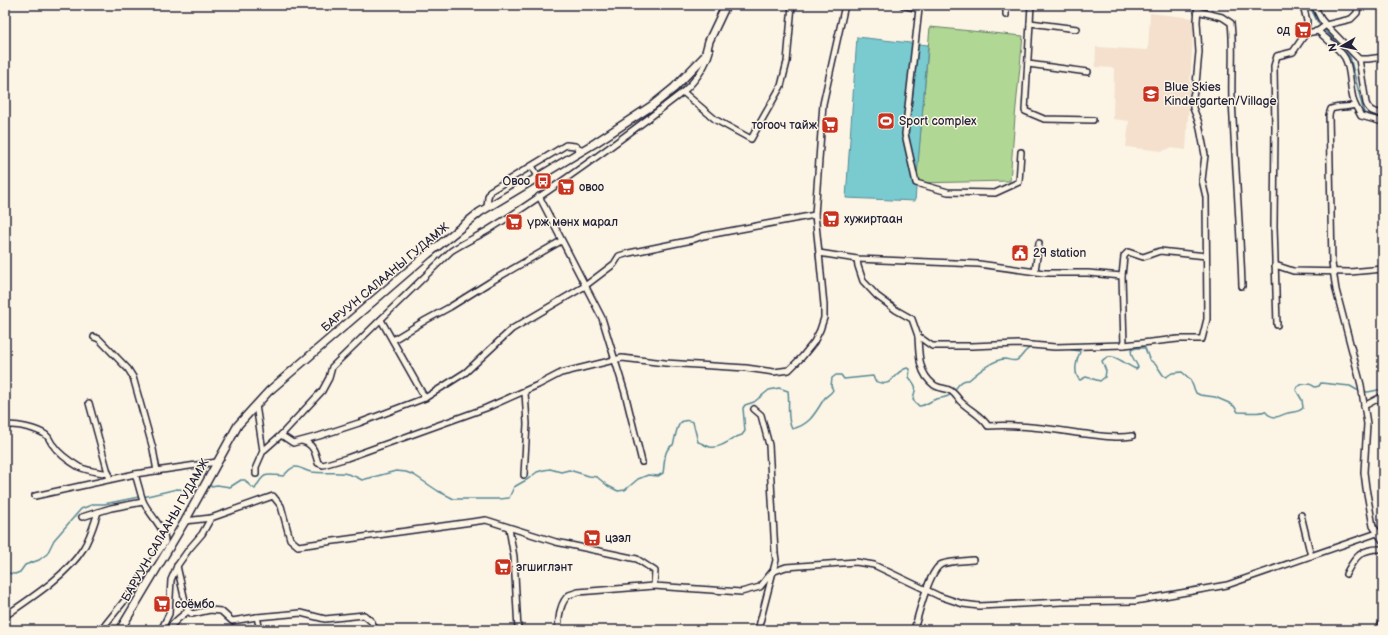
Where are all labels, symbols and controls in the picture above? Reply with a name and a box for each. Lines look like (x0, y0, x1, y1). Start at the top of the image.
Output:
supermarket icon: од (1293, 20, 1313, 40)
place label: од (1277, 23, 1291, 38)
north arrow (1322, 26, 1362, 66)
text: N (1326, 42, 1340, 53)
place label: Blue Skies Kindergarten/Village (1164, 80, 1277, 109)
school or university icon: Blue Skies Kindergarten/Village (1141, 84, 1161, 104)
sports icon: Sport complex (876, 111, 896, 131)
place label: Sport complex (899, 114, 977, 129)
supermarket icon: тогооч тайж (820, 115, 840, 135)
place label: тогооч тайж (751, 118, 818, 133)
bus stop icon: Овоо (533, 171, 553, 191)
place label: Овоо (503, 174, 530, 189)
supermarket icon: овоо (556, 177, 576, 197)
place label: овоо (579, 180, 604, 195)
supermarket icon: хужиртаан (821, 209, 841, 229)
supermarket icon: үрж мөнх марал (504, 212, 524, 232)
place label: хужиртаан (844, 212, 903, 227)
place label: үрж мөнх марал (527, 215, 618, 230)
street label: БАРУУН САЛААНЫ ГУДАМЖ (318, 219, 453, 335)
public building icon: 29 station (1010, 243, 1030, 263)
place label: 29 station (1033, 246, 1087, 261)
street label: БАРУУН САЛААНЫ ГУДАМЖ (118, 456, 213, 604)
supermarket icon: цээл (582, 528, 602, 548)
place label: цээл (605, 531, 631, 546)
supermarket icon: эгшиглэнт (493, 557, 513, 577)
place label: эгшиглэнт (516, 560, 573, 575)
supermarket icon: соёмбо (152, 594, 172, 614)
place label: соёмбо (175, 597, 215, 612)

